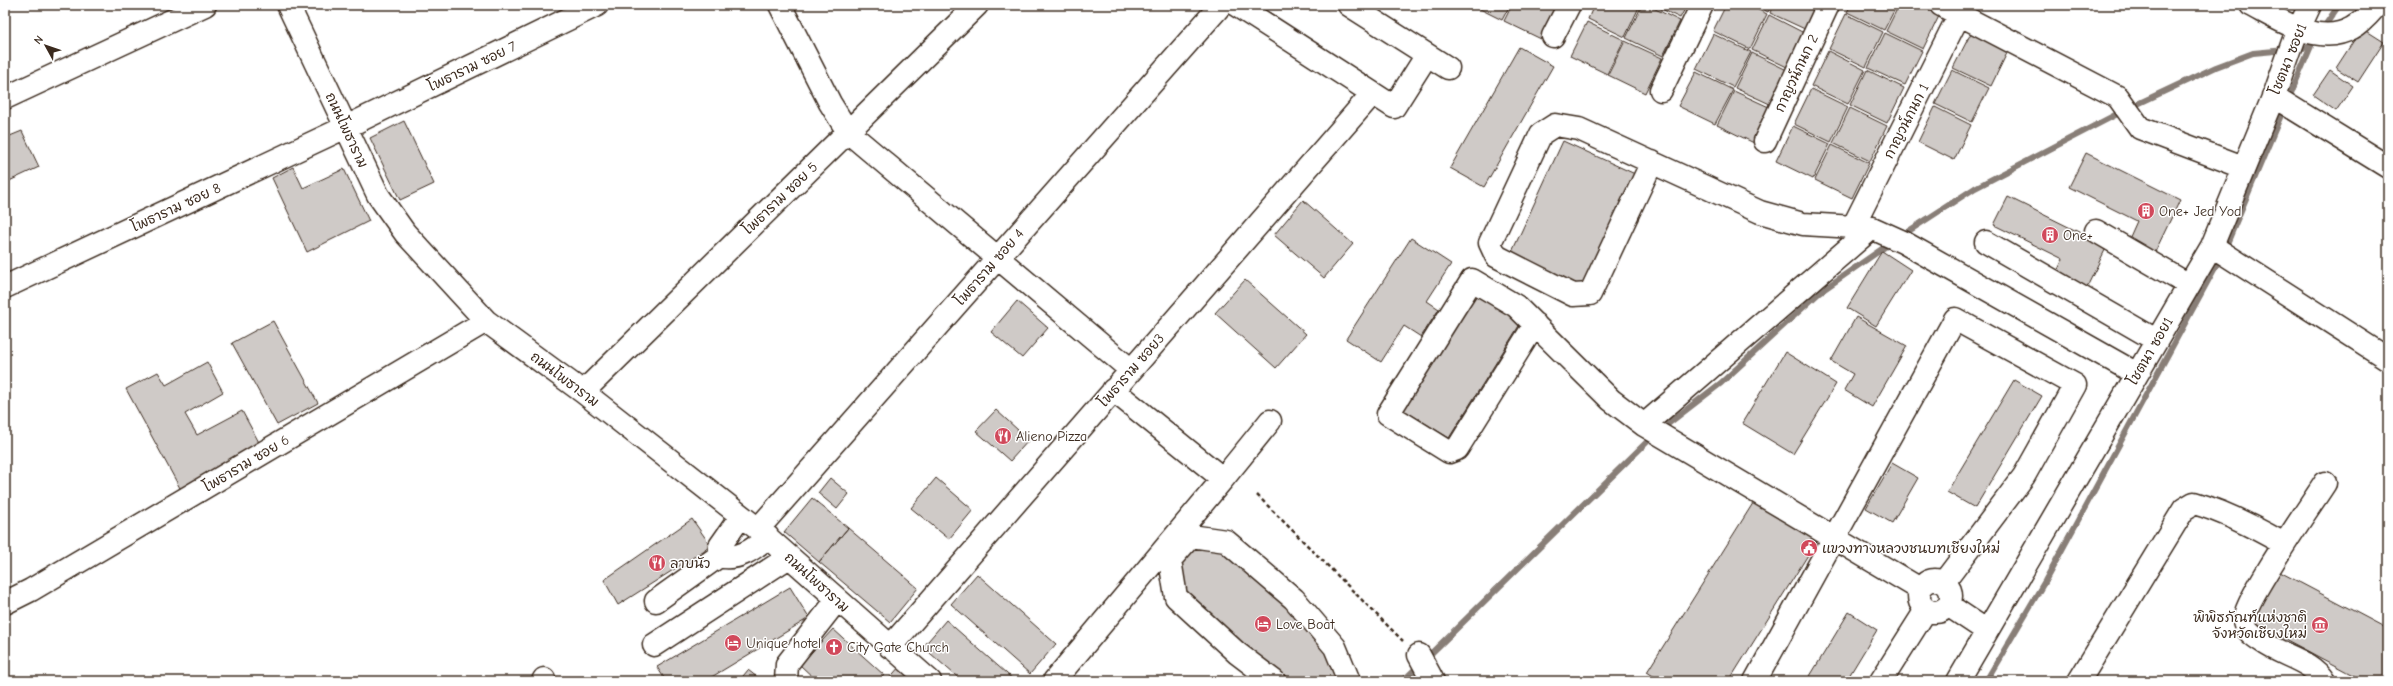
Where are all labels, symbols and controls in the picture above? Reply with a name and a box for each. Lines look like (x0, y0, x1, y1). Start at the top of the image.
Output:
street label: โชตนา ซอย1 (2265, 21, 2311, 97)
north arrow (26, 26, 66, 66)
street label: กาญวน์กนก 2 (1770, 31, 1822, 115)
text: N (31, 33, 46, 47)
street label: โพธาราม ซอย 7 (425, 37, 519, 95)
street label: กาญวน์กนก 1 (1879, 80, 1933, 162)
street label: ถนนโพธาราม (322, 89, 372, 171)
street label: โพธาราม ซอย 5 (739, 158, 821, 238)
street label: โพธาราม ซอย 8 (128, 178, 224, 236)
building icon: One+ Jed Yod (2136, 201, 2156, 221)
place label: One+ Jed Yod (2159, 203, 2241, 220)
street label: โพธาราม ซอย 4 (951, 225, 1027, 309)
building icon: One+ (2040, 225, 2060, 245)
place label: One+ (2063, 227, 2093, 244)
street label: โชตนา ซอย1 (2123, 314, 2177, 388)
street label: โพธาราม ซอย3 (1094, 329, 1168, 411)
street label: ถนนโพธาราม (527, 347, 603, 411)
restaurant icon: Alieno Pizza (993, 426, 1013, 446)
place label: Alieno Pizza (1016, 428, 1087, 445)
street label: โพธาราม ซอย 6 (200, 430, 292, 496)
public building icon: แขวงทางหลวงชนบทเชียงใหม่ (1799, 538, 1819, 558)
place label: แขวงทางหลวงชนบทเชียงใหม่ (1822, 539, 2000, 557)
street label: ถนนโพธาราม (781, 548, 853, 616)
restaurant icon: ลาบนัว (647, 553, 667, 573)
place label: ลาบนัว (670, 555, 710, 572)
place label: พิพิธภัณฑ์แห่งชาติ จังหวัดเชียงใหม่ (2193, 608, 2307, 642)
hotel icon: Love Boat (1253, 614, 1273, 634)
museum icon: พิพิธภัณฑ์แห่งชาติ จังหวัดเชียงใหม่ (2310, 615, 2330, 635)
place label: Love Boat (1276, 616, 1336, 633)
hotel icon: Unique hotel (723, 633, 743, 653)
place label: Unique hotel (746, 635, 821, 652)
church icon: City Gate Church (824, 637, 844, 657)
place label: City Gate Church (847, 639, 949, 656)

